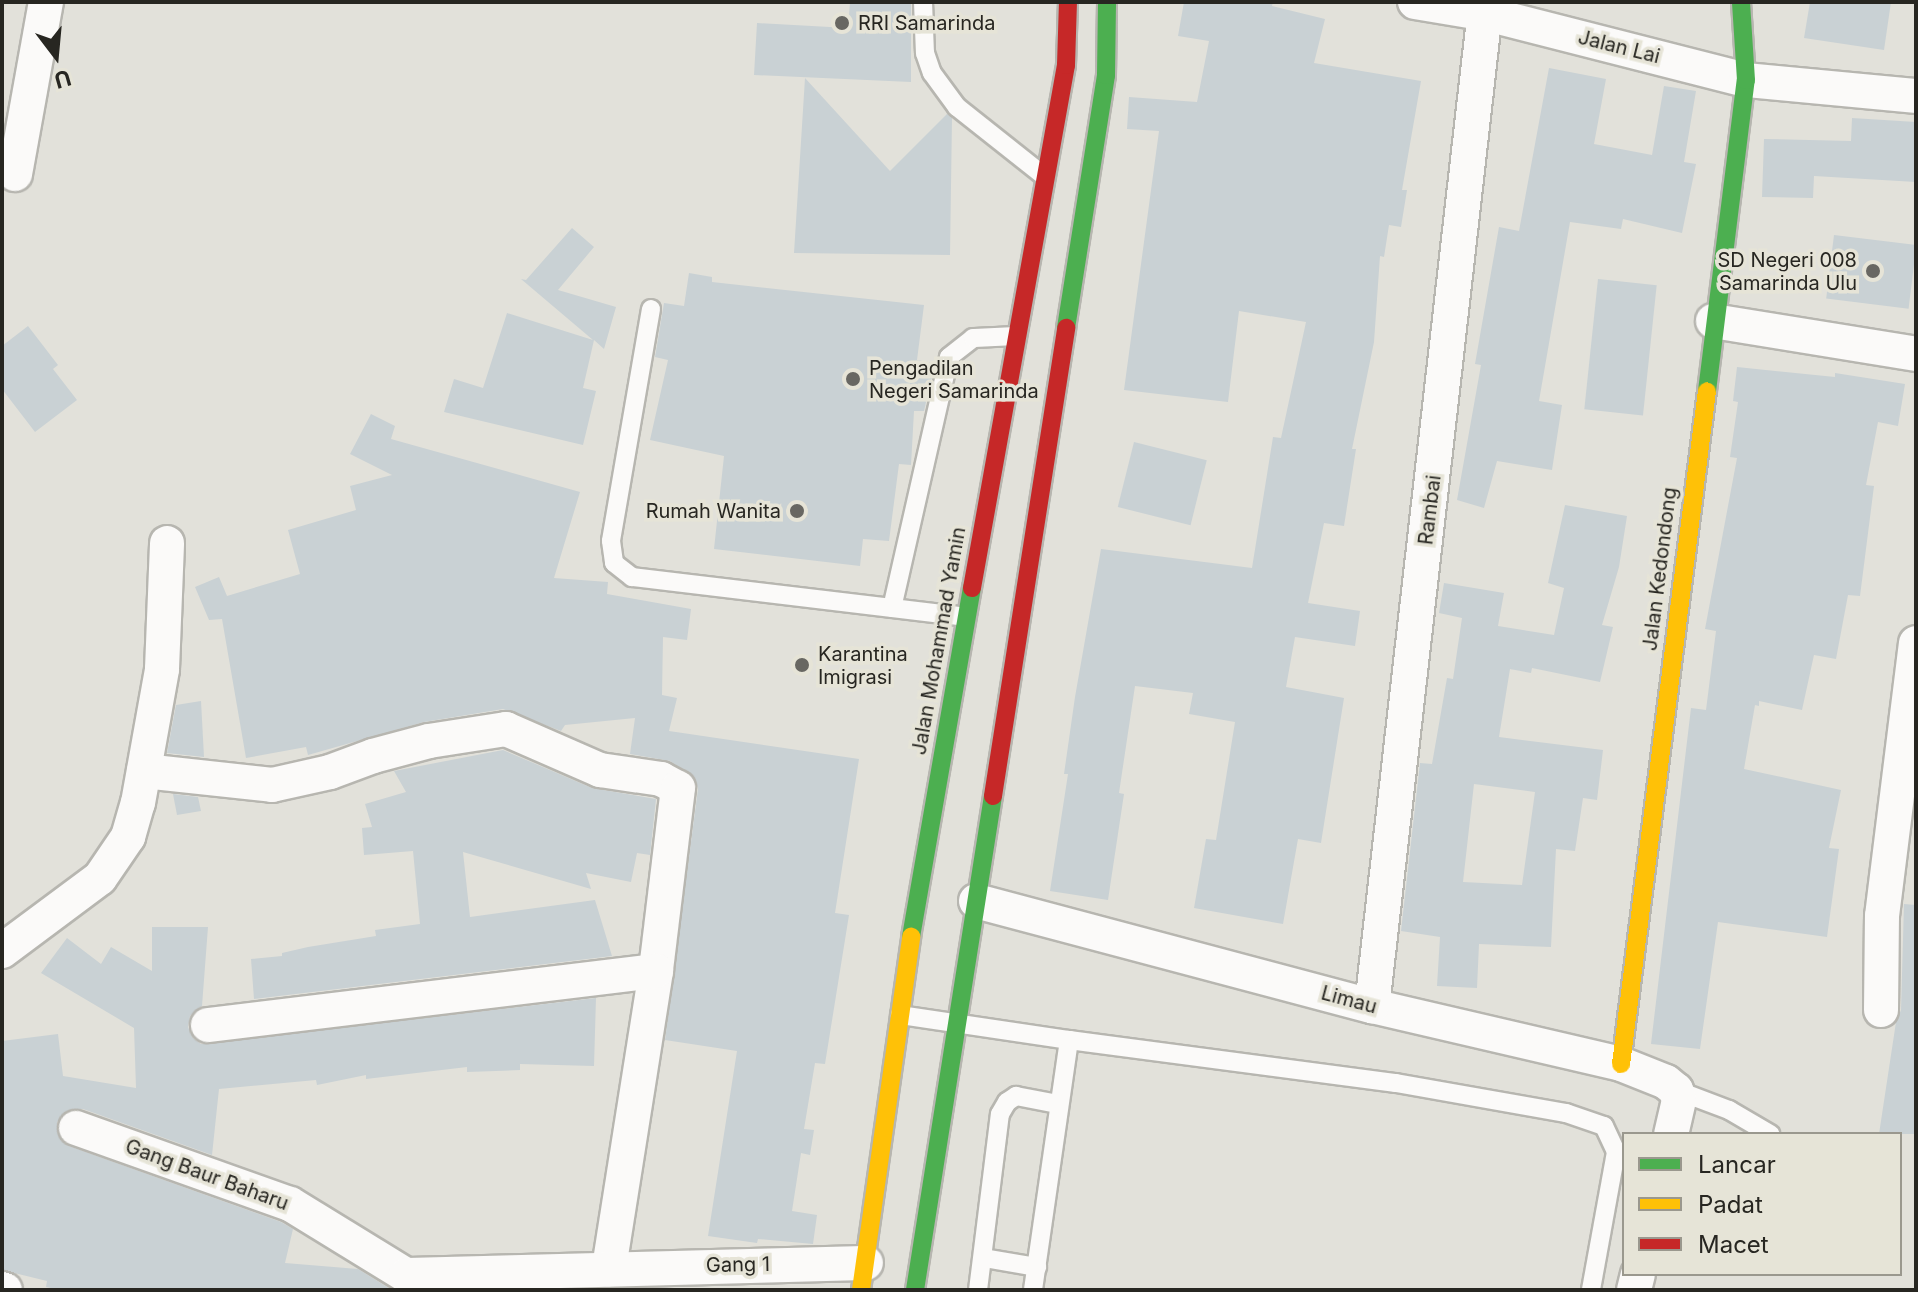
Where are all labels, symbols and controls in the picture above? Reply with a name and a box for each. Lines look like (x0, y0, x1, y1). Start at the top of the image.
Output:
place label: RRI Samarinda (858, 11, 996, 35)
marker: RRI Samarinda (833, 14, 851, 32)
north arrow (16, 16, 96, 96)
street label: Jalan Lai (1576, 25, 1662, 69)
text: U (51, 64, 74, 94)
place label: SD Negeri 008 Samarinda Ulu (1718, 248, 1857, 295)
marker: SD Negeri 008 Samarinda Ulu (1864, 262, 1882, 280)
place label: Pengadilan Negeri Samarinda (869, 356, 1039, 403)
marker: Pengadilan Negeri Samarinda (844, 370, 862, 388)
street label: Rambai (1414, 474, 1446, 546)
street label: Jalan Kedondong (1638, 486, 1682, 652)
place label: Rumah Wanita (646, 499, 781, 523)
marker: Rumah Wanita (788, 502, 806, 520)
street label: Jalan Mohammad Yamin (907, 525, 971, 757)
place label: Karantina Imigrasi (818, 642, 908, 689)
marker: Karantina Imigrasi (793, 656, 811, 674)
street label: Limau (1318, 981, 1380, 1019)
legend (1622, 1132, 1902, 1276)
street label: Gang Baur Baharu (122, 1134, 292, 1216)
text: Lancar (1698, 1150, 1776, 1179)
text: Padat (1698, 1190, 1763, 1219)
text: Macet (1698, 1230, 1769, 1259)
street label: Gang 1 (706, 1252, 770, 1278)

